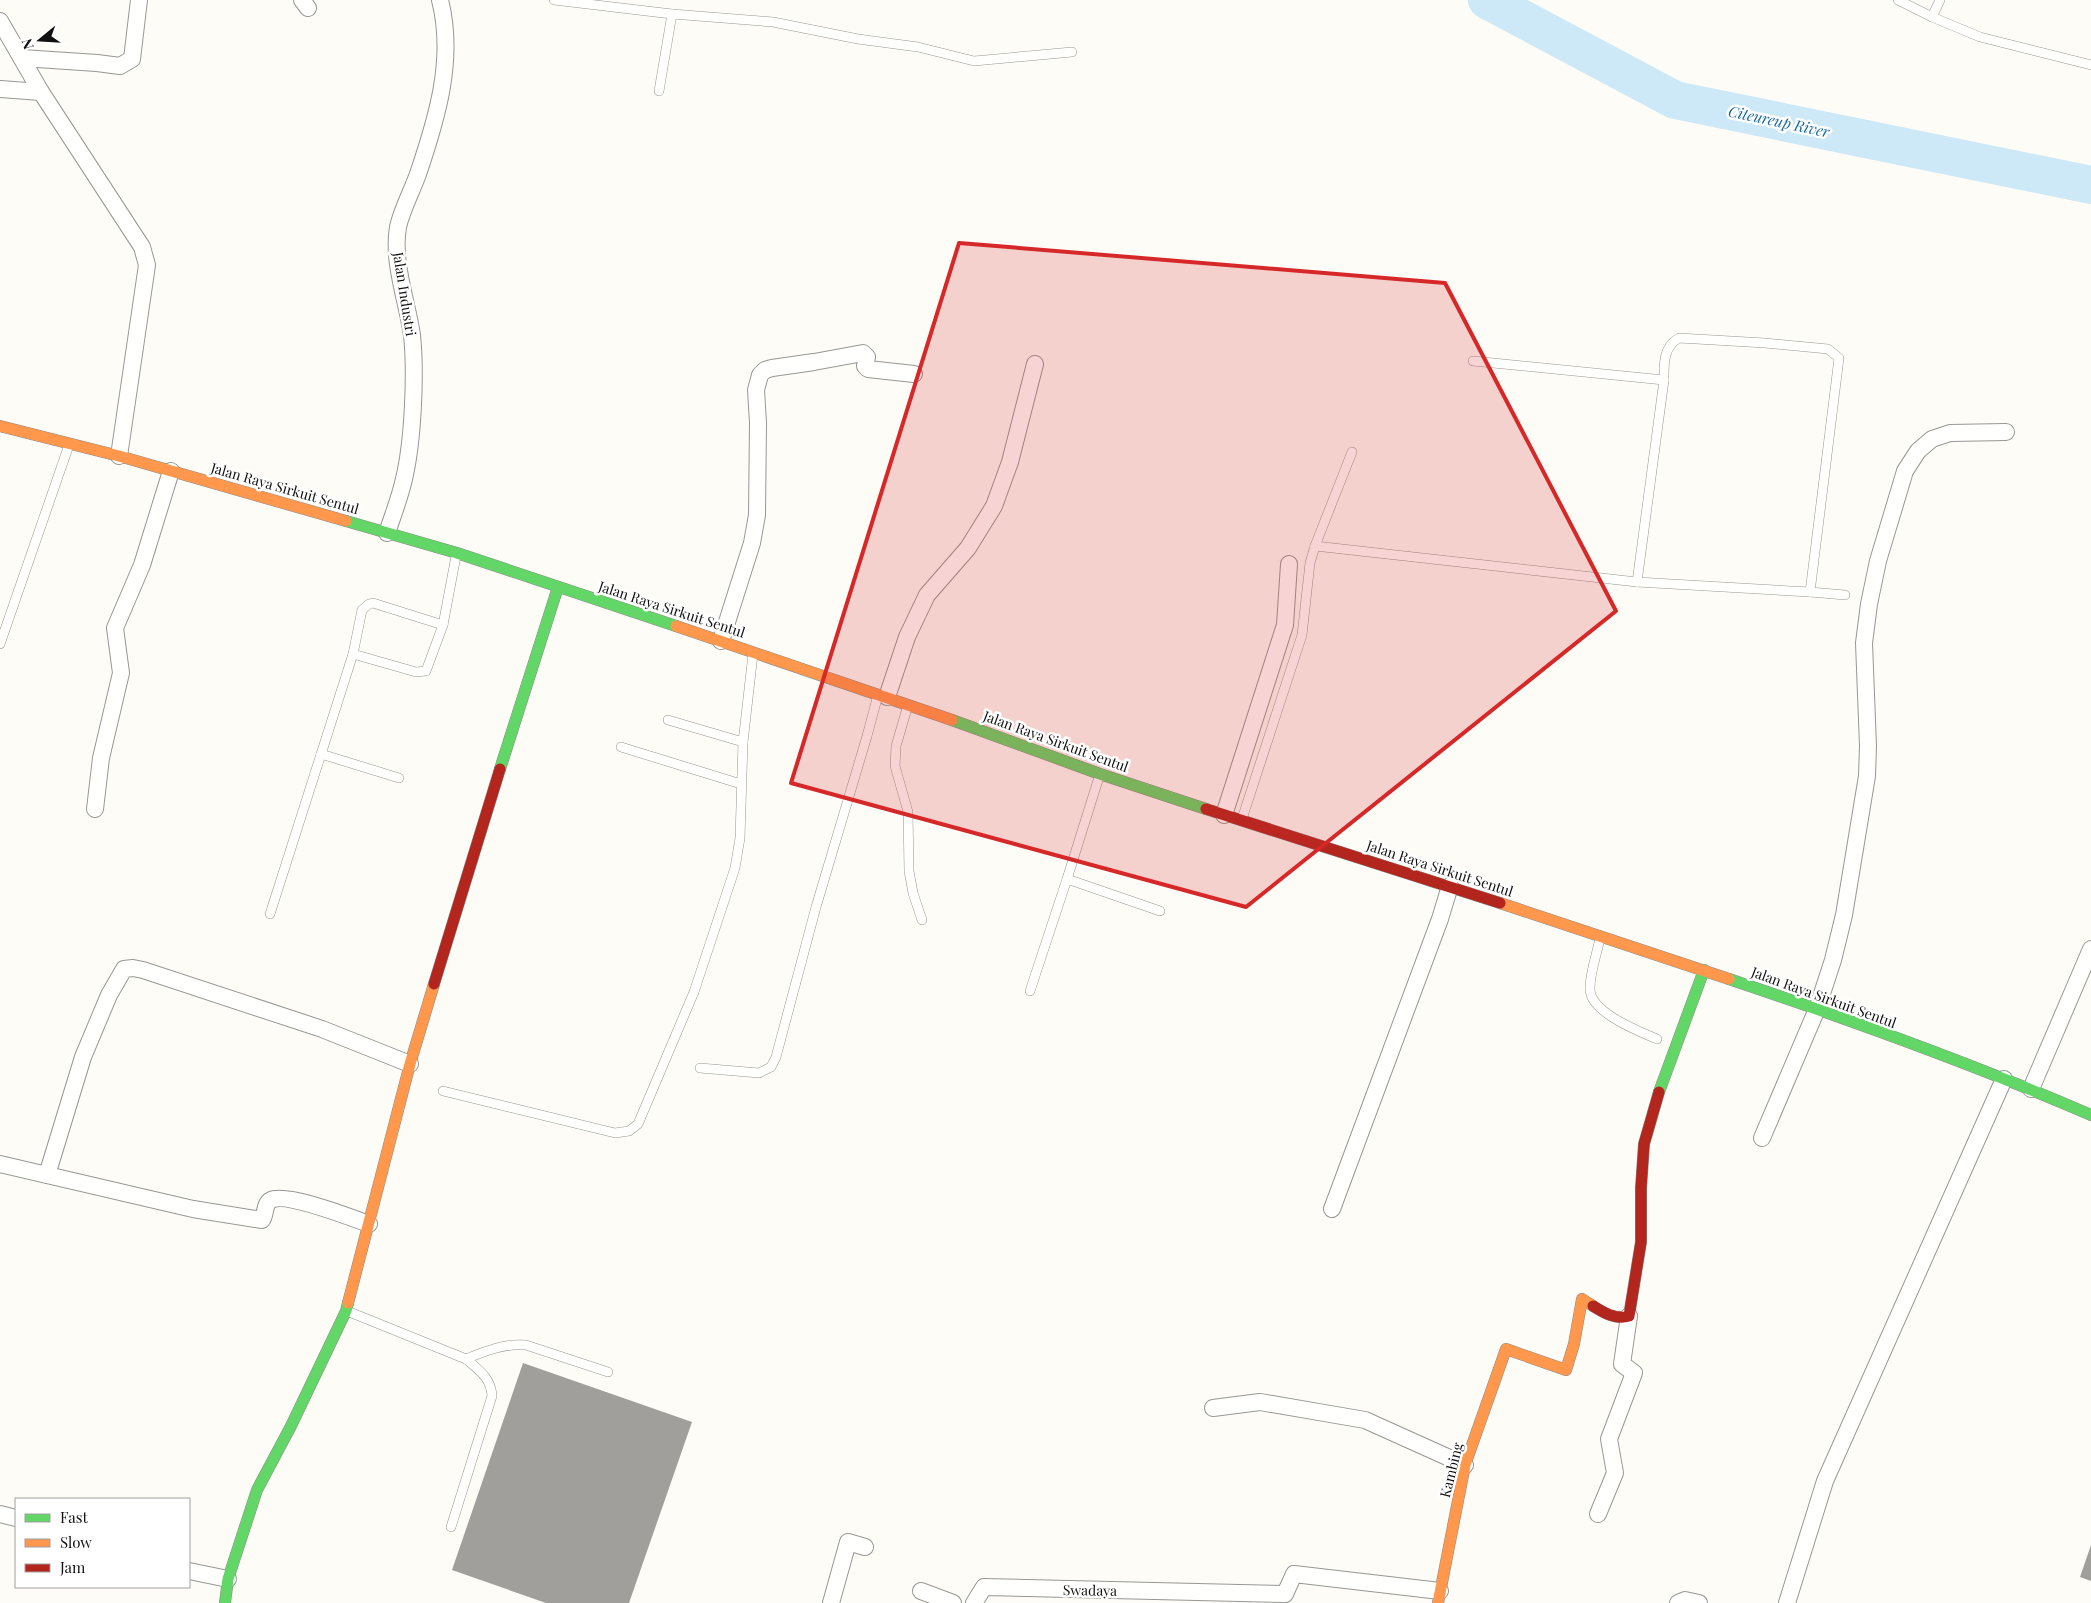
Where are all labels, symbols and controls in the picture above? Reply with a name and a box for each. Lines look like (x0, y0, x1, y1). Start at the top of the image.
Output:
north arrow (15, 15, 65, 65)
text: N (17, 36, 38, 52)
water label: Citeureup River (1727, 101, 1832, 142)
street label: Jalan Industri (389, 250, 421, 337)
street label: Jalan Raya Sirkuit Sentul (208, 457, 361, 518)
street label: Jalan Raya Sirkuit Sentul (595, 576, 748, 642)
street label: Jalan Raya Sirkuit Sentul (980, 706, 1131, 776)
street label: Jalan Raya Sirkuit Sentul (1363, 835, 1516, 901)
street label: Jalan Raya Sirkuit Sentul (1748, 962, 1899, 1032)
street label: Kambing (1435, 1440, 1467, 1500)
legend (15, 1498, 190, 1588)
text: Fast (60, 1507, 89, 1527)
text: Slow (60, 1532, 92, 1552)
text: Jam (59, 1557, 86, 1577)
street label: Swadaya (1063, 1580, 1117, 1600)

